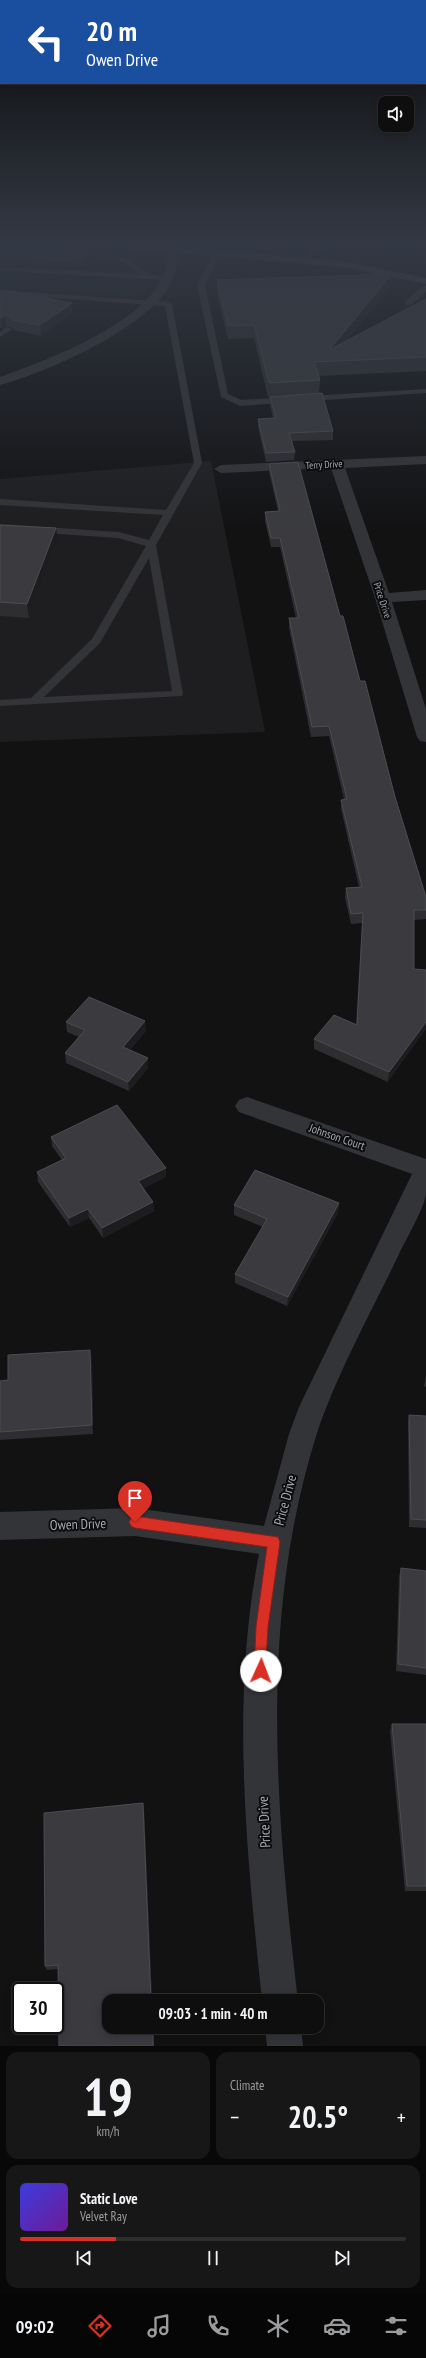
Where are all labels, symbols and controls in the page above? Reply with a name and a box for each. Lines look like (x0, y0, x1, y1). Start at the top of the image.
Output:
text: 20 m (86, 12, 137, 49)
icon: left (20, 16, 72, 68)
text: Owen Drive (86, 48, 158, 71)
map controls (378, 96, 414, 132)
button: sound (378, 96, 414, 132)
street label: Terry Drive (305, 457, 343, 472)
street label: Price Drive (371, 581, 394, 620)
street label: Johnson Court (306, 1120, 368, 1153)
street label: Price Drive (270, 1472, 300, 1527)
pin (118, 1481, 152, 1522)
icon: arrive (124, 1487, 146, 1509)
street label: Owen Drive (50, 1514, 107, 1534)
position arrow (240, 1650, 282, 1692)
street label: Price Drive (254, 1795, 274, 1848)
speed limit sign: 30 (12, 1982, 64, 2034)
text: 09:03 · 1 min · 40 m (159, 2004, 267, 2023)
text: 19 (83, 2063, 133, 2130)
text: Climate (230, 2077, 264, 2094)
text: 20.5° (288, 2097, 348, 2136)
text: − (230, 2103, 239, 2131)
text: + (397, 2103, 406, 2131)
text: km/h (96, 2123, 120, 2140)
text: Static Love (80, 2189, 138, 2208)
text: Velvet Ray (80, 2208, 127, 2225)
icon: previous (73, 2247, 95, 2269)
icon: pause (202, 2247, 224, 2269)
icon: next (331, 2247, 353, 2269)
icon: directions (86, 2312, 114, 2340)
icon: music (145, 2312, 173, 2340)
icon: phone (204, 2312, 232, 2340)
icon: climate (264, 2312, 292, 2340)
icon: car (323, 2312, 351, 2340)
icon: filters (382, 2312, 410, 2340)
text: 09:02 (16, 2315, 55, 2338)

